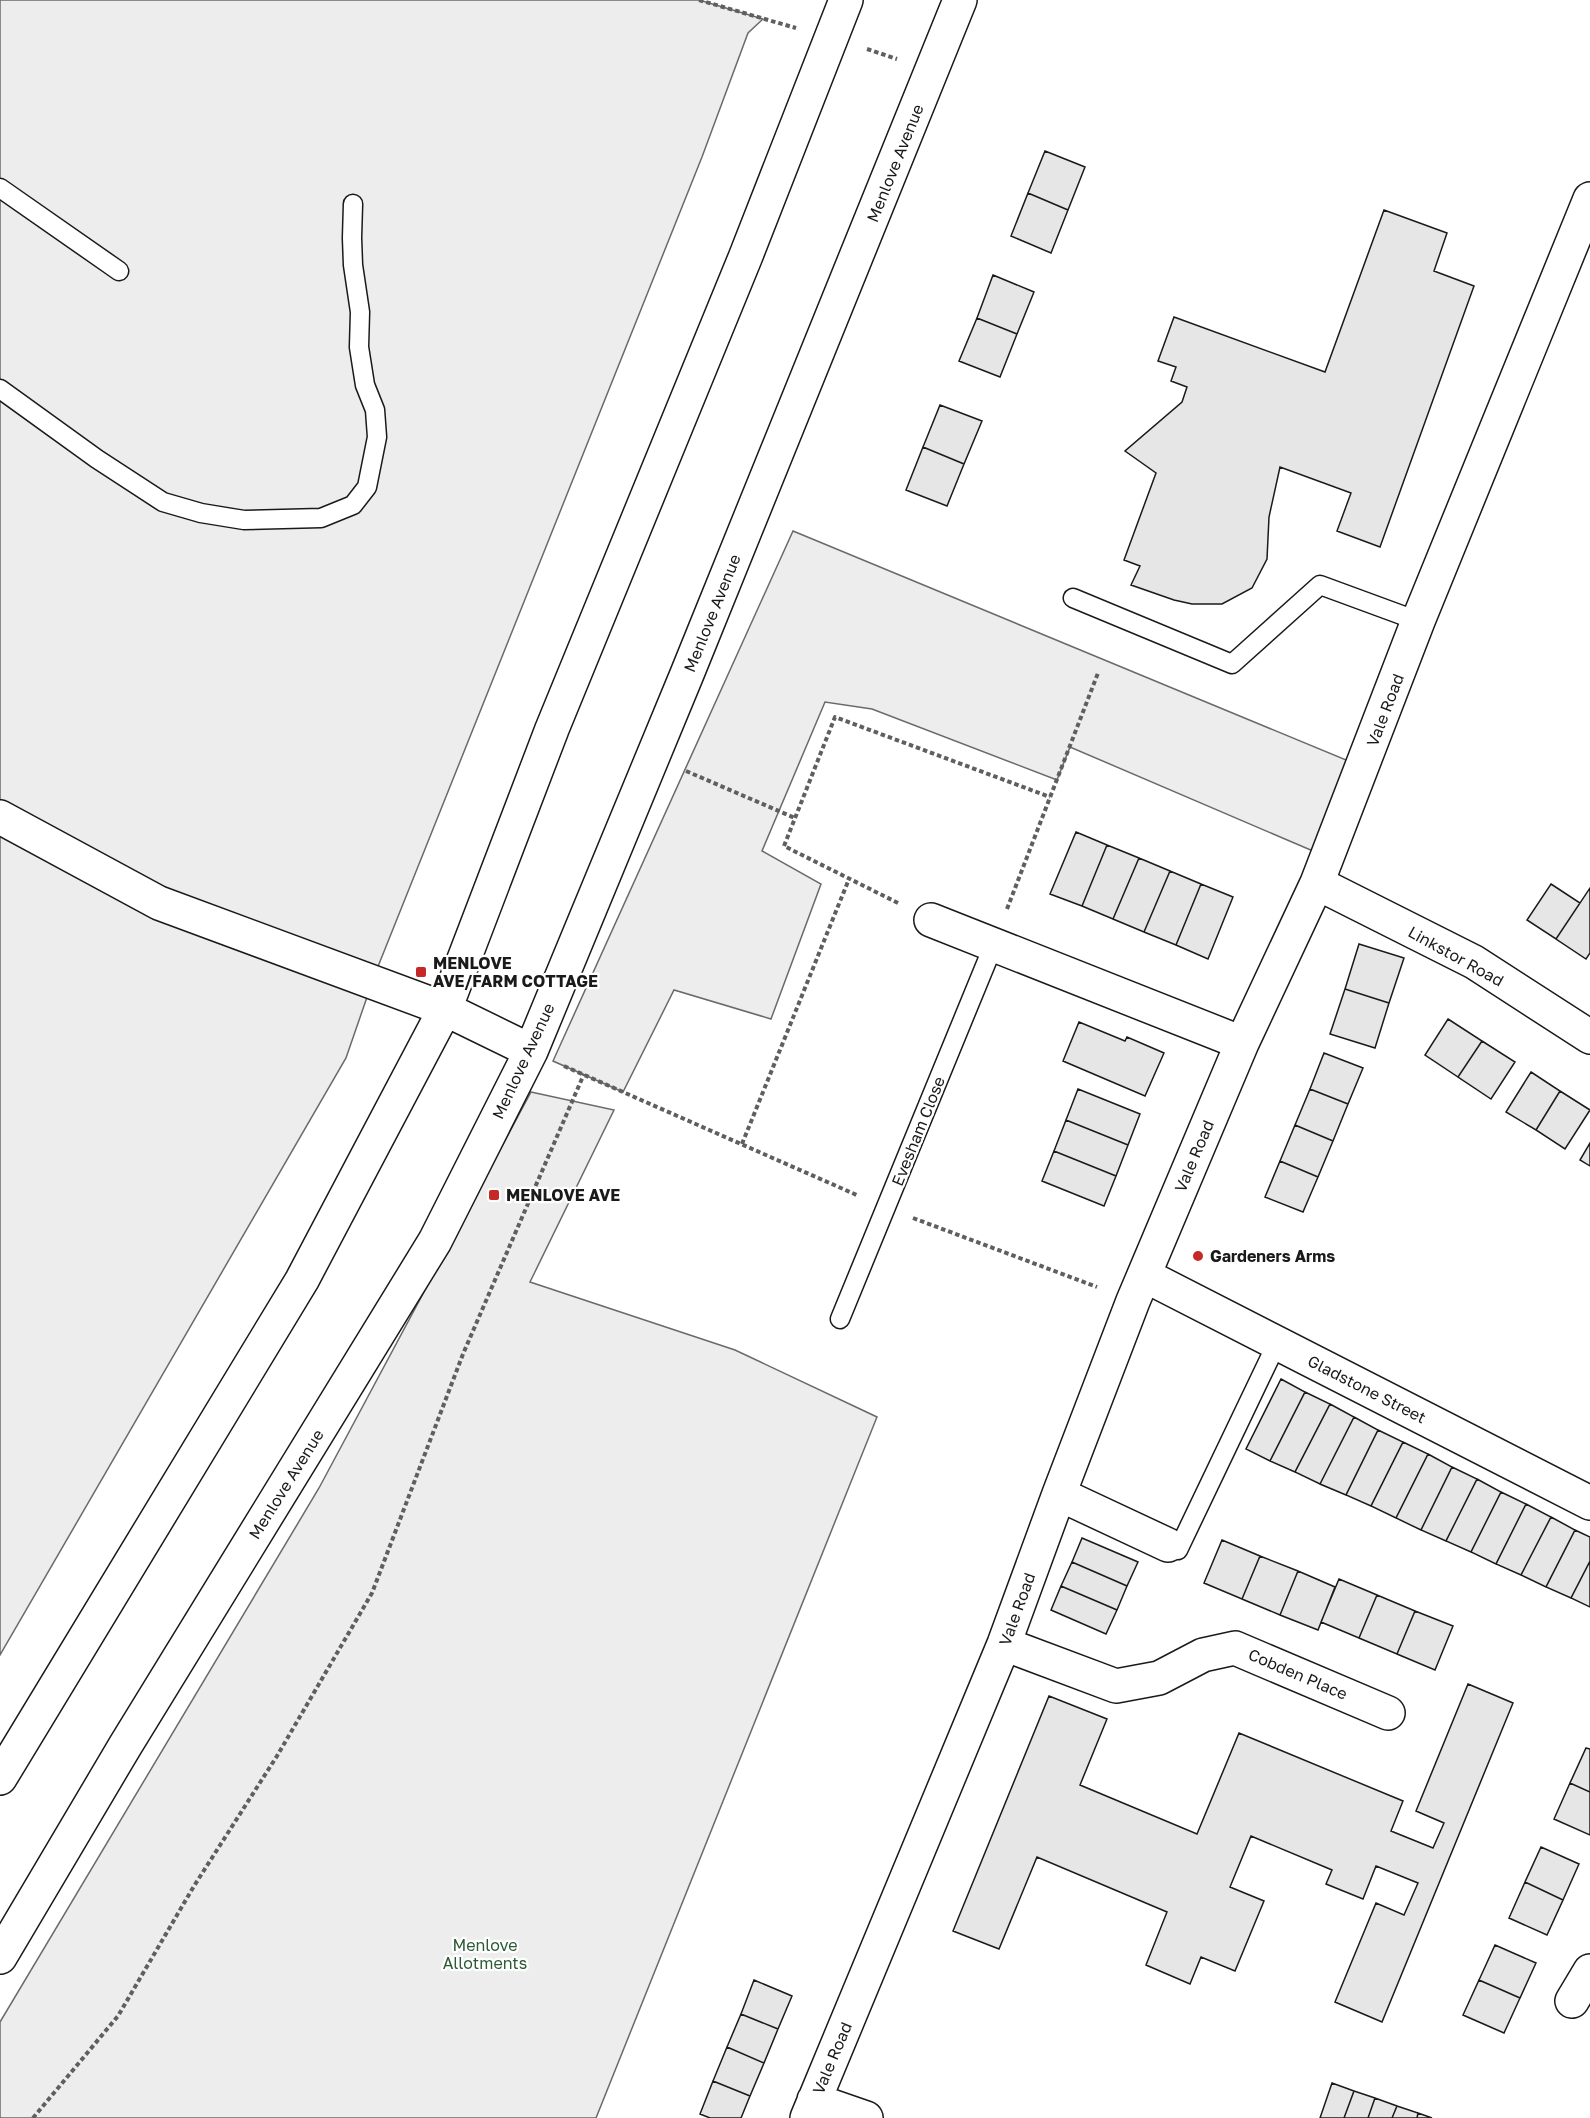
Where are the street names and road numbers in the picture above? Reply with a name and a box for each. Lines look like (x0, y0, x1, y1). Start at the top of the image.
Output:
street label: Menlove Avenue (862, 101, 928, 225)
street label: Menlove Avenue (679, 551, 745, 675)
street label: Vale Road (1362, 671, 1408, 749)
street label: Linkstor Road (1405, 922, 1507, 990)
street label: Menlove Avenue (487, 1000, 559, 1122)
street label: Evesham Close (887, 1073, 949, 1189)
street label: Vale Road (1170, 1117, 1218, 1195)
street label: Gladstone Street (1304, 1351, 1430, 1427)
street label: Menlove Avenue (244, 1425, 328, 1543)
street label: Vale Road (995, 1570, 1039, 1648)
street label: Cobden Place (1245, 1644, 1351, 1704)
street label: Vale Road (808, 2019, 856, 2097)

